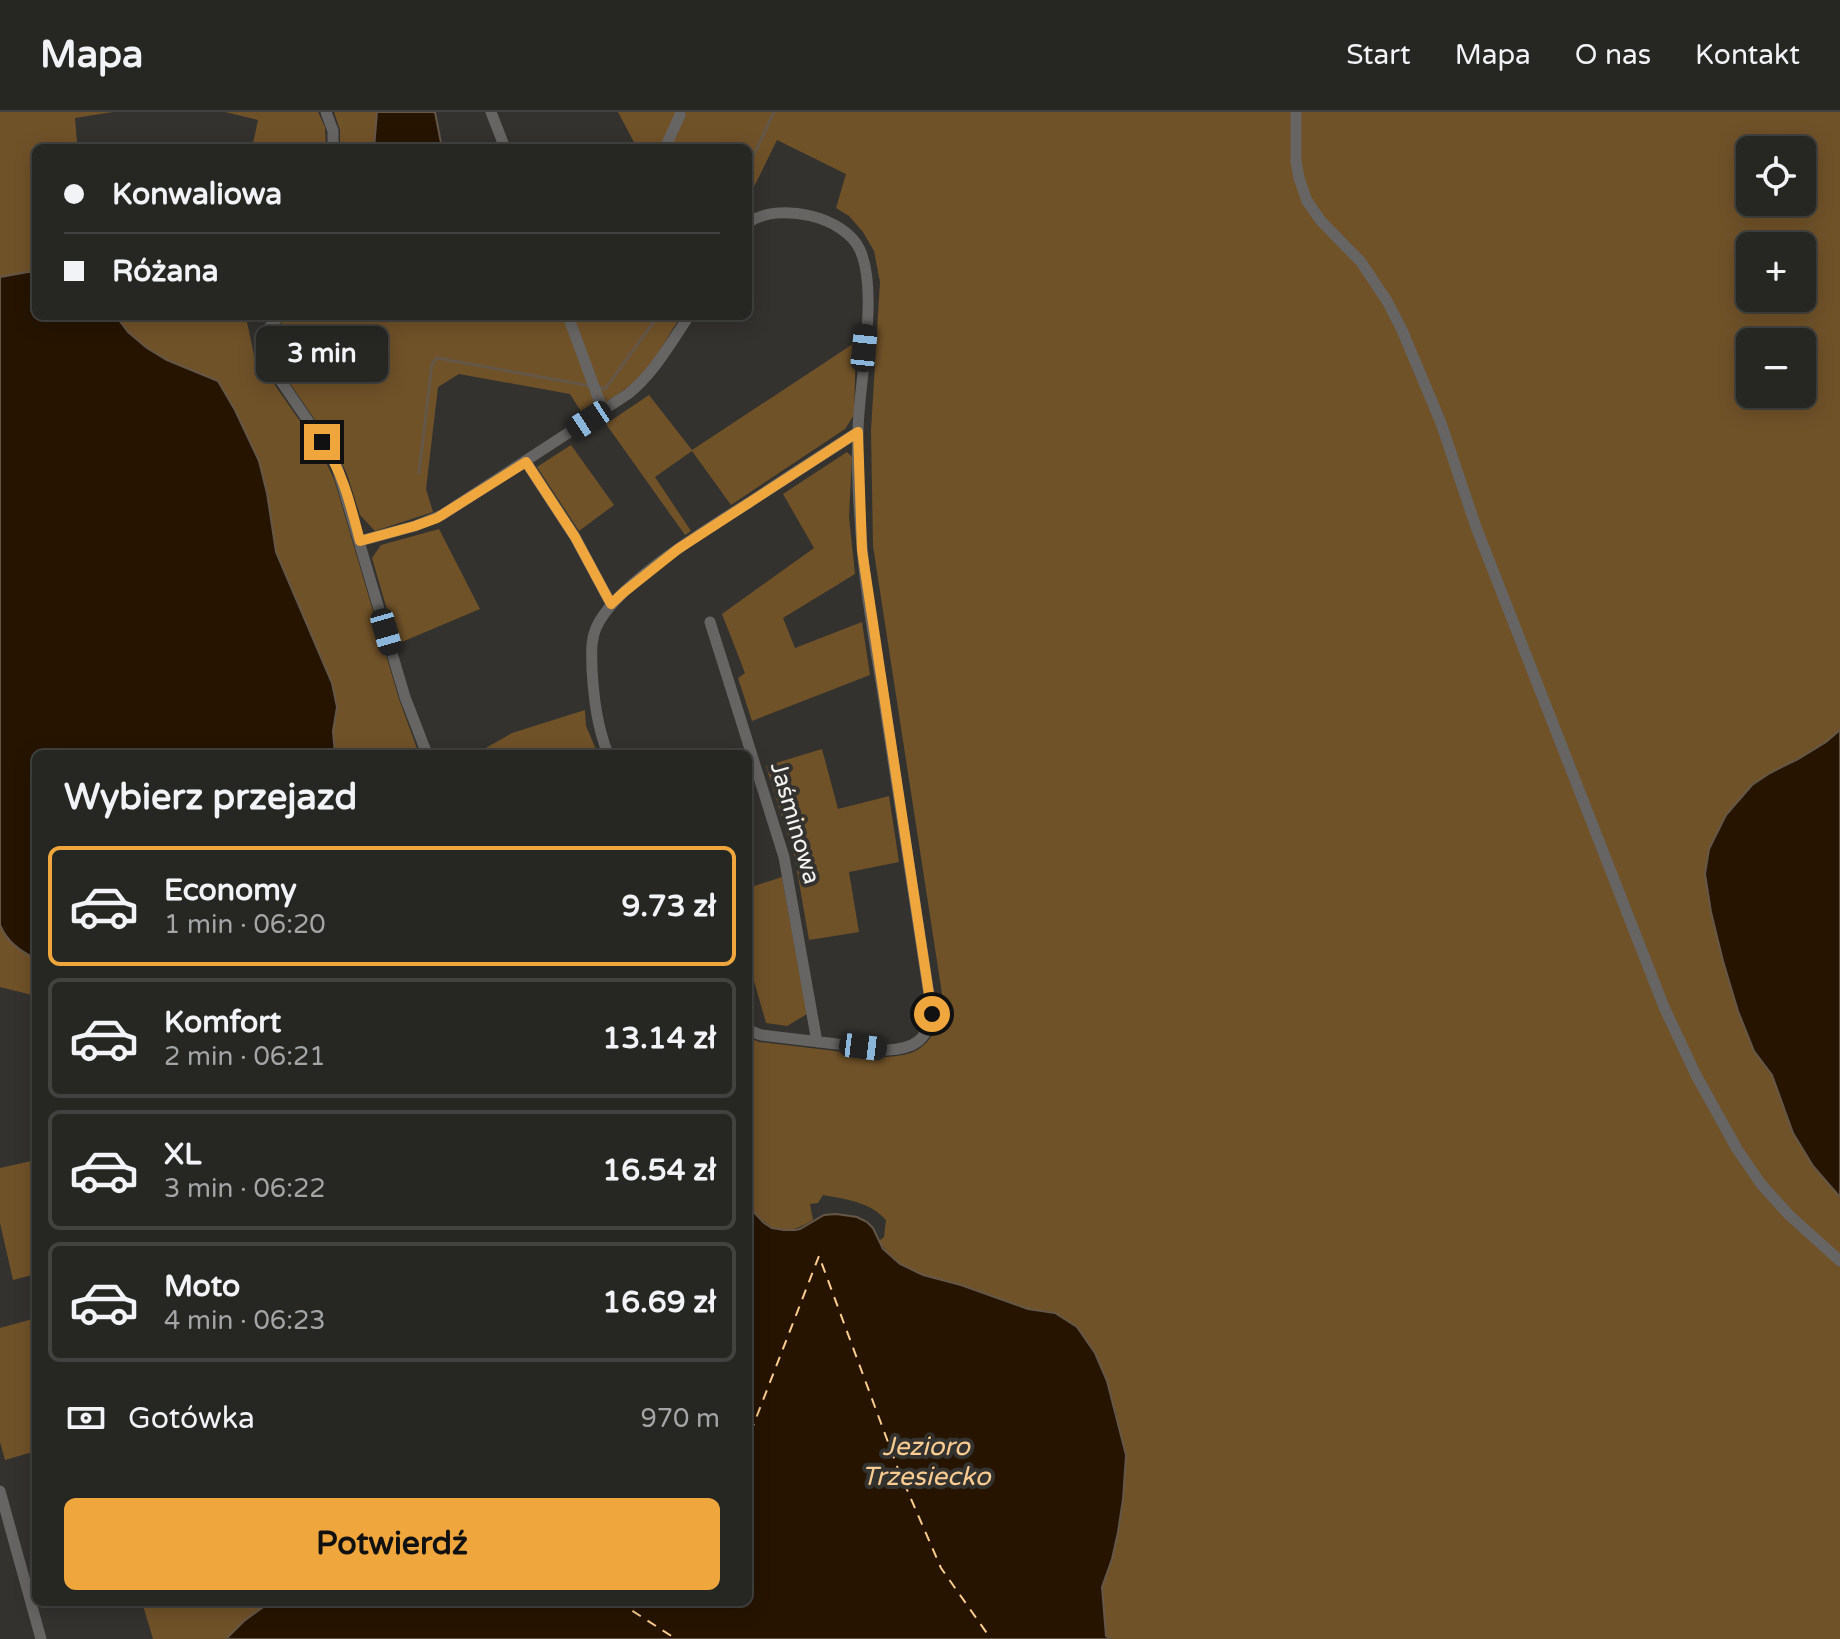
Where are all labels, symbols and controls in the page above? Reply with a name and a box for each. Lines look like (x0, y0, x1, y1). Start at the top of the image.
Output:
text: Mapa (40, 32, 143, 78)
text: Start (1346, 38, 1411, 72)
text: Mapa (1455, 38, 1531, 72)
text: O nas (1575, 38, 1651, 72)
text: Kontakt (1695, 38, 1800, 72)
map controls (1736, 136, 1816, 408)
button: locate (1736, 136, 1816, 216)
text: Konwaliowa (112, 176, 282, 213)
button: + (1736, 232, 1816, 312)
text: Różana (112, 253, 219, 290)
car (850, 323, 878, 373)
callout: 3 min (256, 326, 388, 382)
button: − (1736, 328, 1816, 408)
text: 3 min (287, 338, 357, 369)
car (562, 397, 616, 443)
route end (304, 424, 340, 460)
car (368, 606, 404, 658)
street label: Jaśminowa (764, 759, 826, 887)
text: Wybierz przejazd (64, 776, 357, 819)
icon: car (68, 870, 140, 942)
text: Economy (164, 872, 297, 909)
text: 9.73 zł (621, 888, 716, 925)
text: 1 min · 06:20 (164, 909, 326, 940)
route start (914, 996, 950, 1032)
icon: car (68, 1002, 140, 1074)
text: Komfort (164, 1004, 281, 1041)
text: 13.14 zł (602, 1020, 716, 1057)
car (838, 1032, 888, 1062)
text: 2 min · 06:21 (164, 1041, 326, 1072)
icon: car (68, 1134, 140, 1206)
text: XL (164, 1136, 201, 1173)
text: 16.54 zł (602, 1152, 716, 1189)
text: 3 min · 06:22 (164, 1173, 326, 1204)
icon: car (68, 1266, 140, 1338)
text: Moto (164, 1268, 240, 1305)
text: 16.69 zł (602, 1284, 716, 1321)
text: 4 min · 06:23 (164, 1305, 326, 1336)
icon: cash (64, 1396, 108, 1440)
text: Gotówka (128, 1400, 255, 1437)
text: 970 m (640, 1403, 720, 1434)
water label: Jezioro Trzesiecko (861, 1431, 992, 1492)
button: Potwierdź (64, 1498, 720, 1590)

